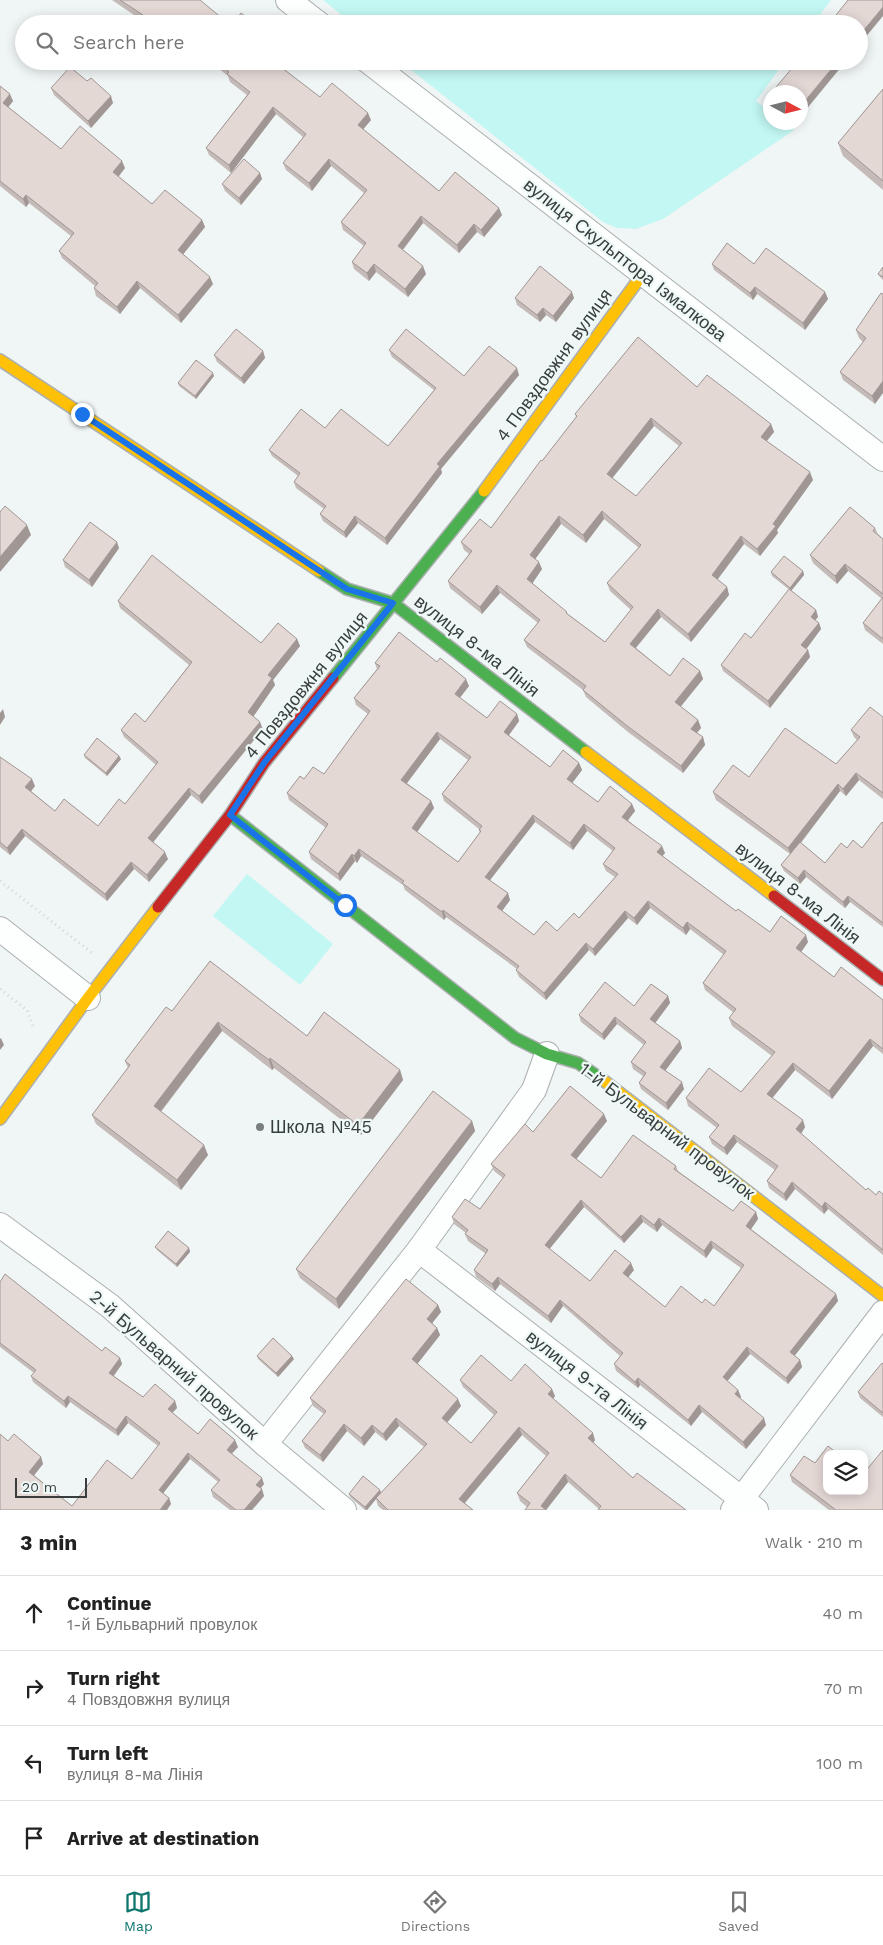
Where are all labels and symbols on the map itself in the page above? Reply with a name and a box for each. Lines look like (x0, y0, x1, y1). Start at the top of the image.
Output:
north arrow (763, 85, 808, 130)
street label: вулиця Скульптора Ізмалкова (520, 174, 732, 346)
street label: 4 Повздовжня вулиця (491, 284, 616, 445)
route end (71, 403, 94, 426)
street label: вулиця 8-ма Лінія (411, 590, 544, 701)
street label: 4 Повздовжня вулиця (240, 607, 371, 763)
street label: вулиця 8-ма Лінія (732, 837, 865, 948)
route start (334, 894, 357, 917)
street label: 1-й Бульварний провулок (576, 1058, 759, 1203)
place label: Школа №45 (270, 1116, 372, 1137)
marker: Школа №45 (254, 1121, 266, 1133)
street label: 2-й Бульварний провулок (86, 1285, 263, 1444)
street label: вулиця 9-та Лінія (522, 1326, 652, 1434)
scale bar (15, 1475, 88, 1498)

